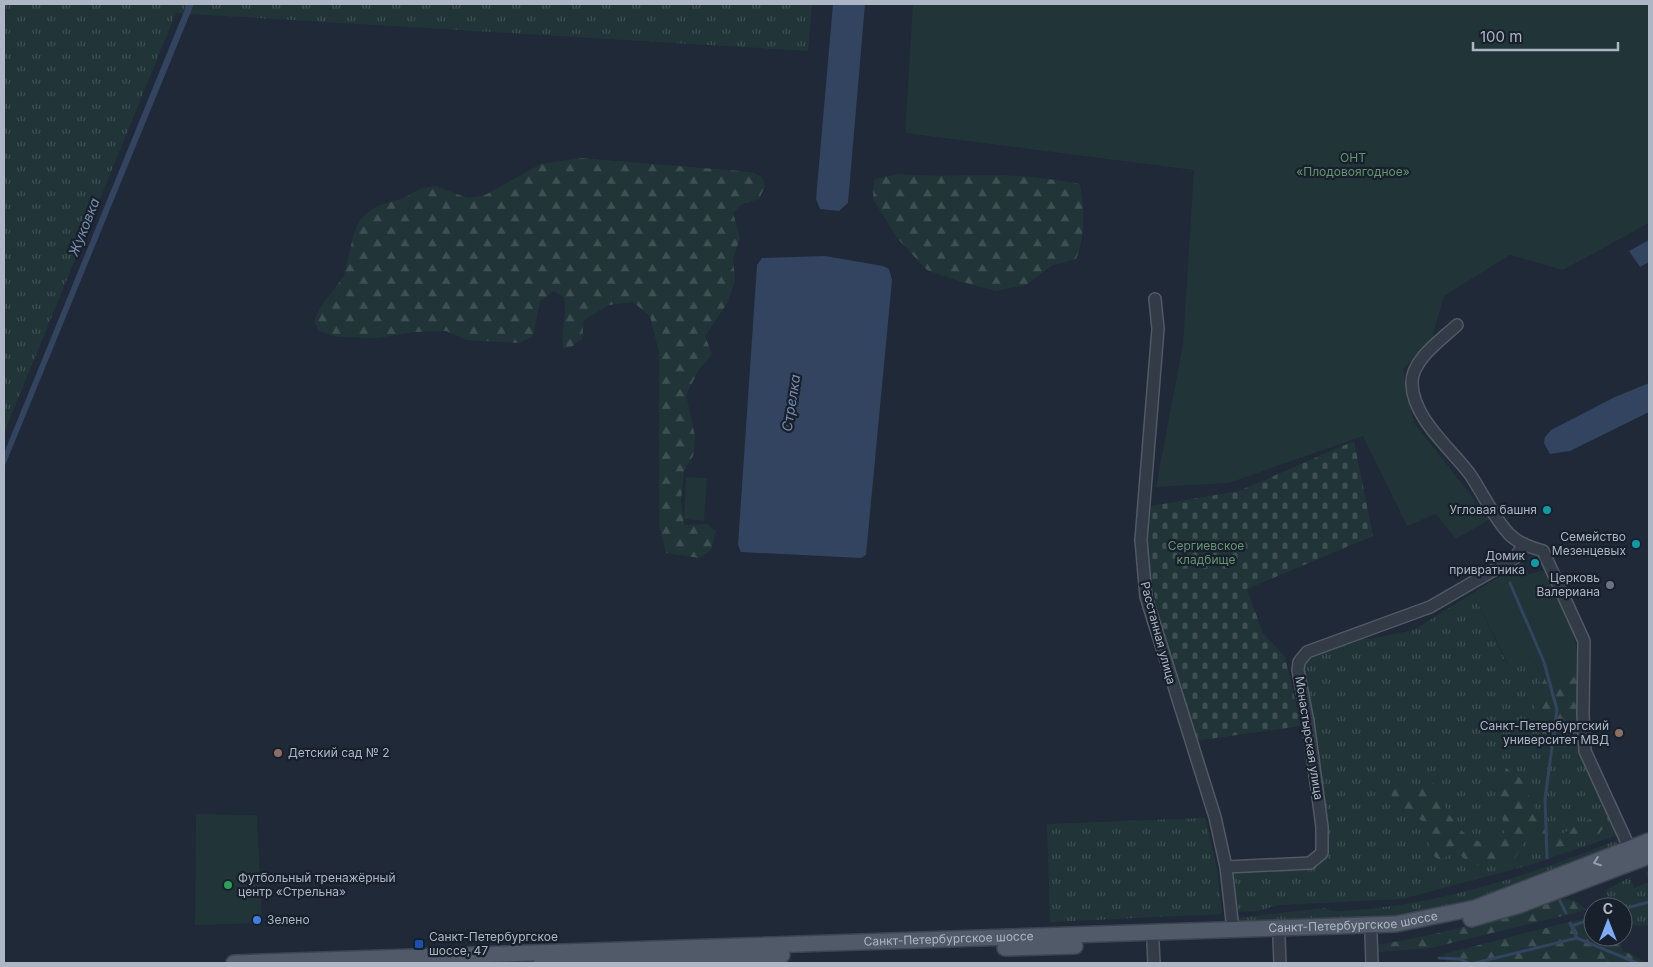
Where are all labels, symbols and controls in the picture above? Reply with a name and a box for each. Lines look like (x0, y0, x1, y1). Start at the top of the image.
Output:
scale bar (1473, 20, 1618, 52)
text: 100 m (1480, 27, 1522, 46)
park label: ОНТ «Плодовоягодное» (1296, 150, 1410, 179)
water label: Жуковка (64, 195, 103, 259)
water label: Стрелка (778, 373, 803, 433)
place label: Угловая башня (1450, 502, 1537, 517)
marker: Угловая башня (1541, 504, 1553, 516)
place label: Семейство Мезенцевых (1552, 529, 1626, 558)
park label: Сергиевское кладбище (1168, 538, 1244, 567)
marker: Семейство Мезенцевых (1630, 538, 1642, 550)
place label: Домик привратника (1449, 548, 1525, 577)
marker: Домик привратника (1529, 557, 1541, 569)
place label: Церковь Валериана (1536, 570, 1600, 599)
marker: Церковь Валериана (1604, 579, 1616, 591)
street label: Расстанная улица (1138, 580, 1179, 686)
street label: Монастырская улица (1292, 675, 1327, 801)
place label: Санкт-Петербургский университет МВД (1480, 718, 1609, 747)
marker: Санкт-Петербургский университет МВД (1613, 727, 1625, 739)
place label: Детский сад № 2 (288, 745, 390, 760)
marker: Детский сад № 2 (272, 747, 284, 759)
one-way arrow (1594, 856, 1602, 866)
place label: Футбольный тренажёрный центр «Стрельна» (238, 870, 396, 899)
marker: Футбольный тренажёрный центр «Стрельна» (222, 879, 234, 891)
north arrow (1583, 897, 1633, 947)
text: С (1603, 900, 1613, 917)
street label: Санкт-Петербургское шоссе (1268, 908, 1439, 935)
place label: Зелено (267, 912, 310, 927)
marker: Зелено (251, 914, 263, 926)
street label: Санкт-Петербургское шоссе (863, 928, 1034, 949)
place label: Санкт-Петербургское шоссе, 47 (429, 929, 558, 958)
marker: Санкт-Петербургское шоссе, 47 (413, 938, 425, 950)

